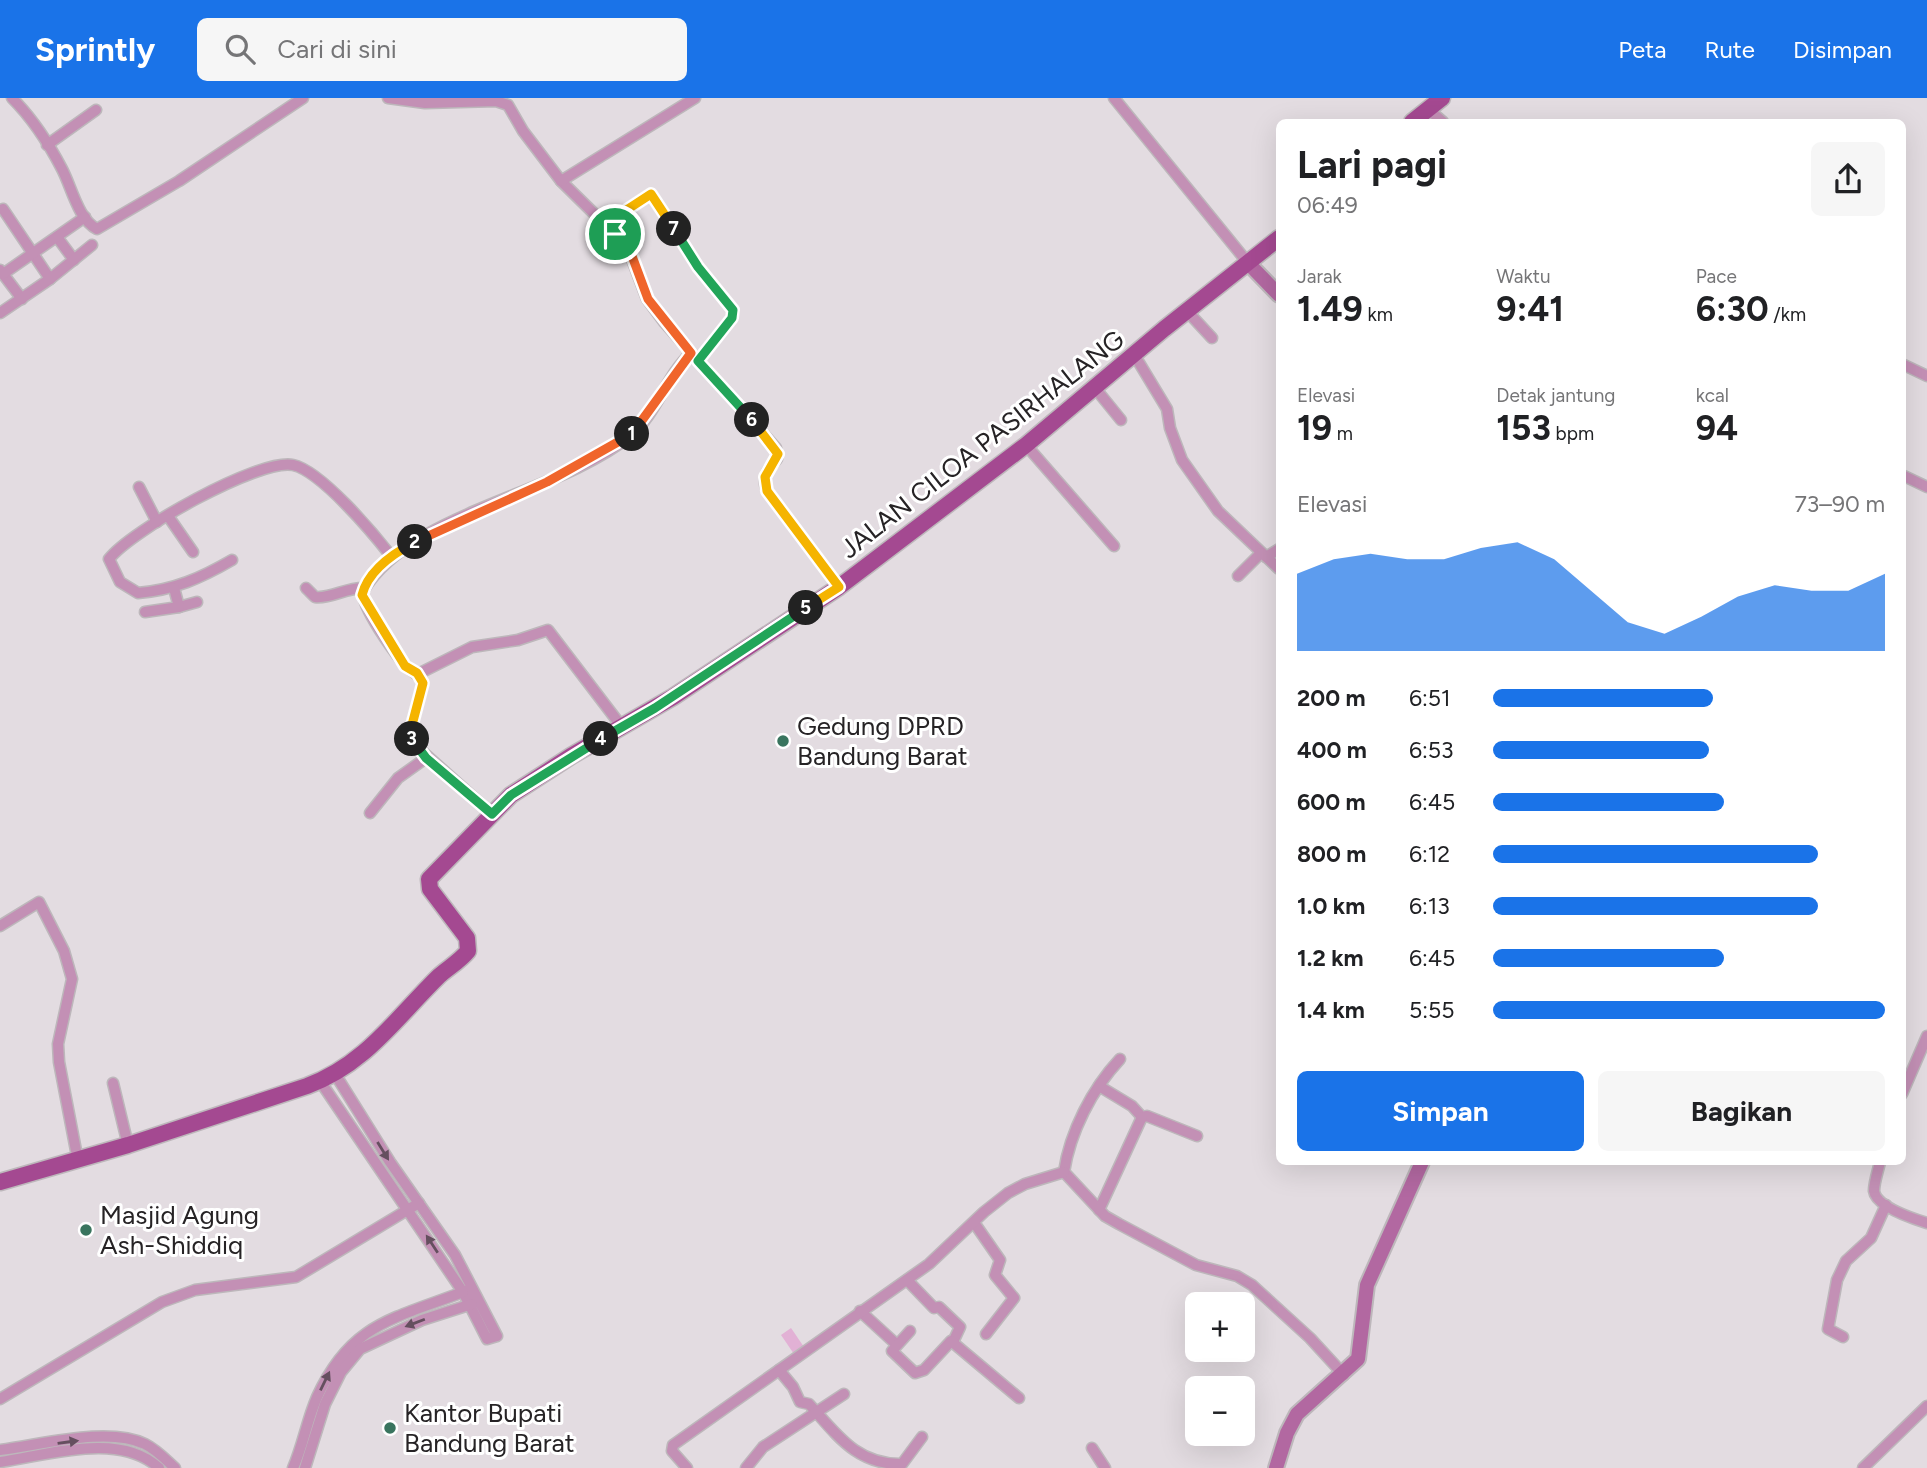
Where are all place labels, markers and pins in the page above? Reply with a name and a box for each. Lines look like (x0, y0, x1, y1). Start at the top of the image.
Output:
pin (585, 204, 645, 264)
pin: 7 (656, 212, 692, 246)
pin: 6 (734, 402, 770, 438)
pin: 1 (614, 416, 650, 452)
pin: 2 (398, 524, 432, 560)
pin: 5 (788, 590, 824, 626)
place label: Gedung DPRD Bandung Barat (797, 710, 968, 772)
pin: 3 (394, 722, 430, 756)
pin: 4 (584, 722, 618, 756)
marker: Gedung DPRD Bandung Barat (775, 733, 791, 749)
place label: Masjid Agung Ash-Shiddiq (100, 1199, 259, 1261)
marker: Masjid Agung Ash-Shiddiq (78, 1222, 94, 1238)
place label: Kantor Bupati Bandung Barat (404, 1397, 575, 1459)
marker: Kantor Bupati Bandung Barat (382, 1420, 398, 1436)

